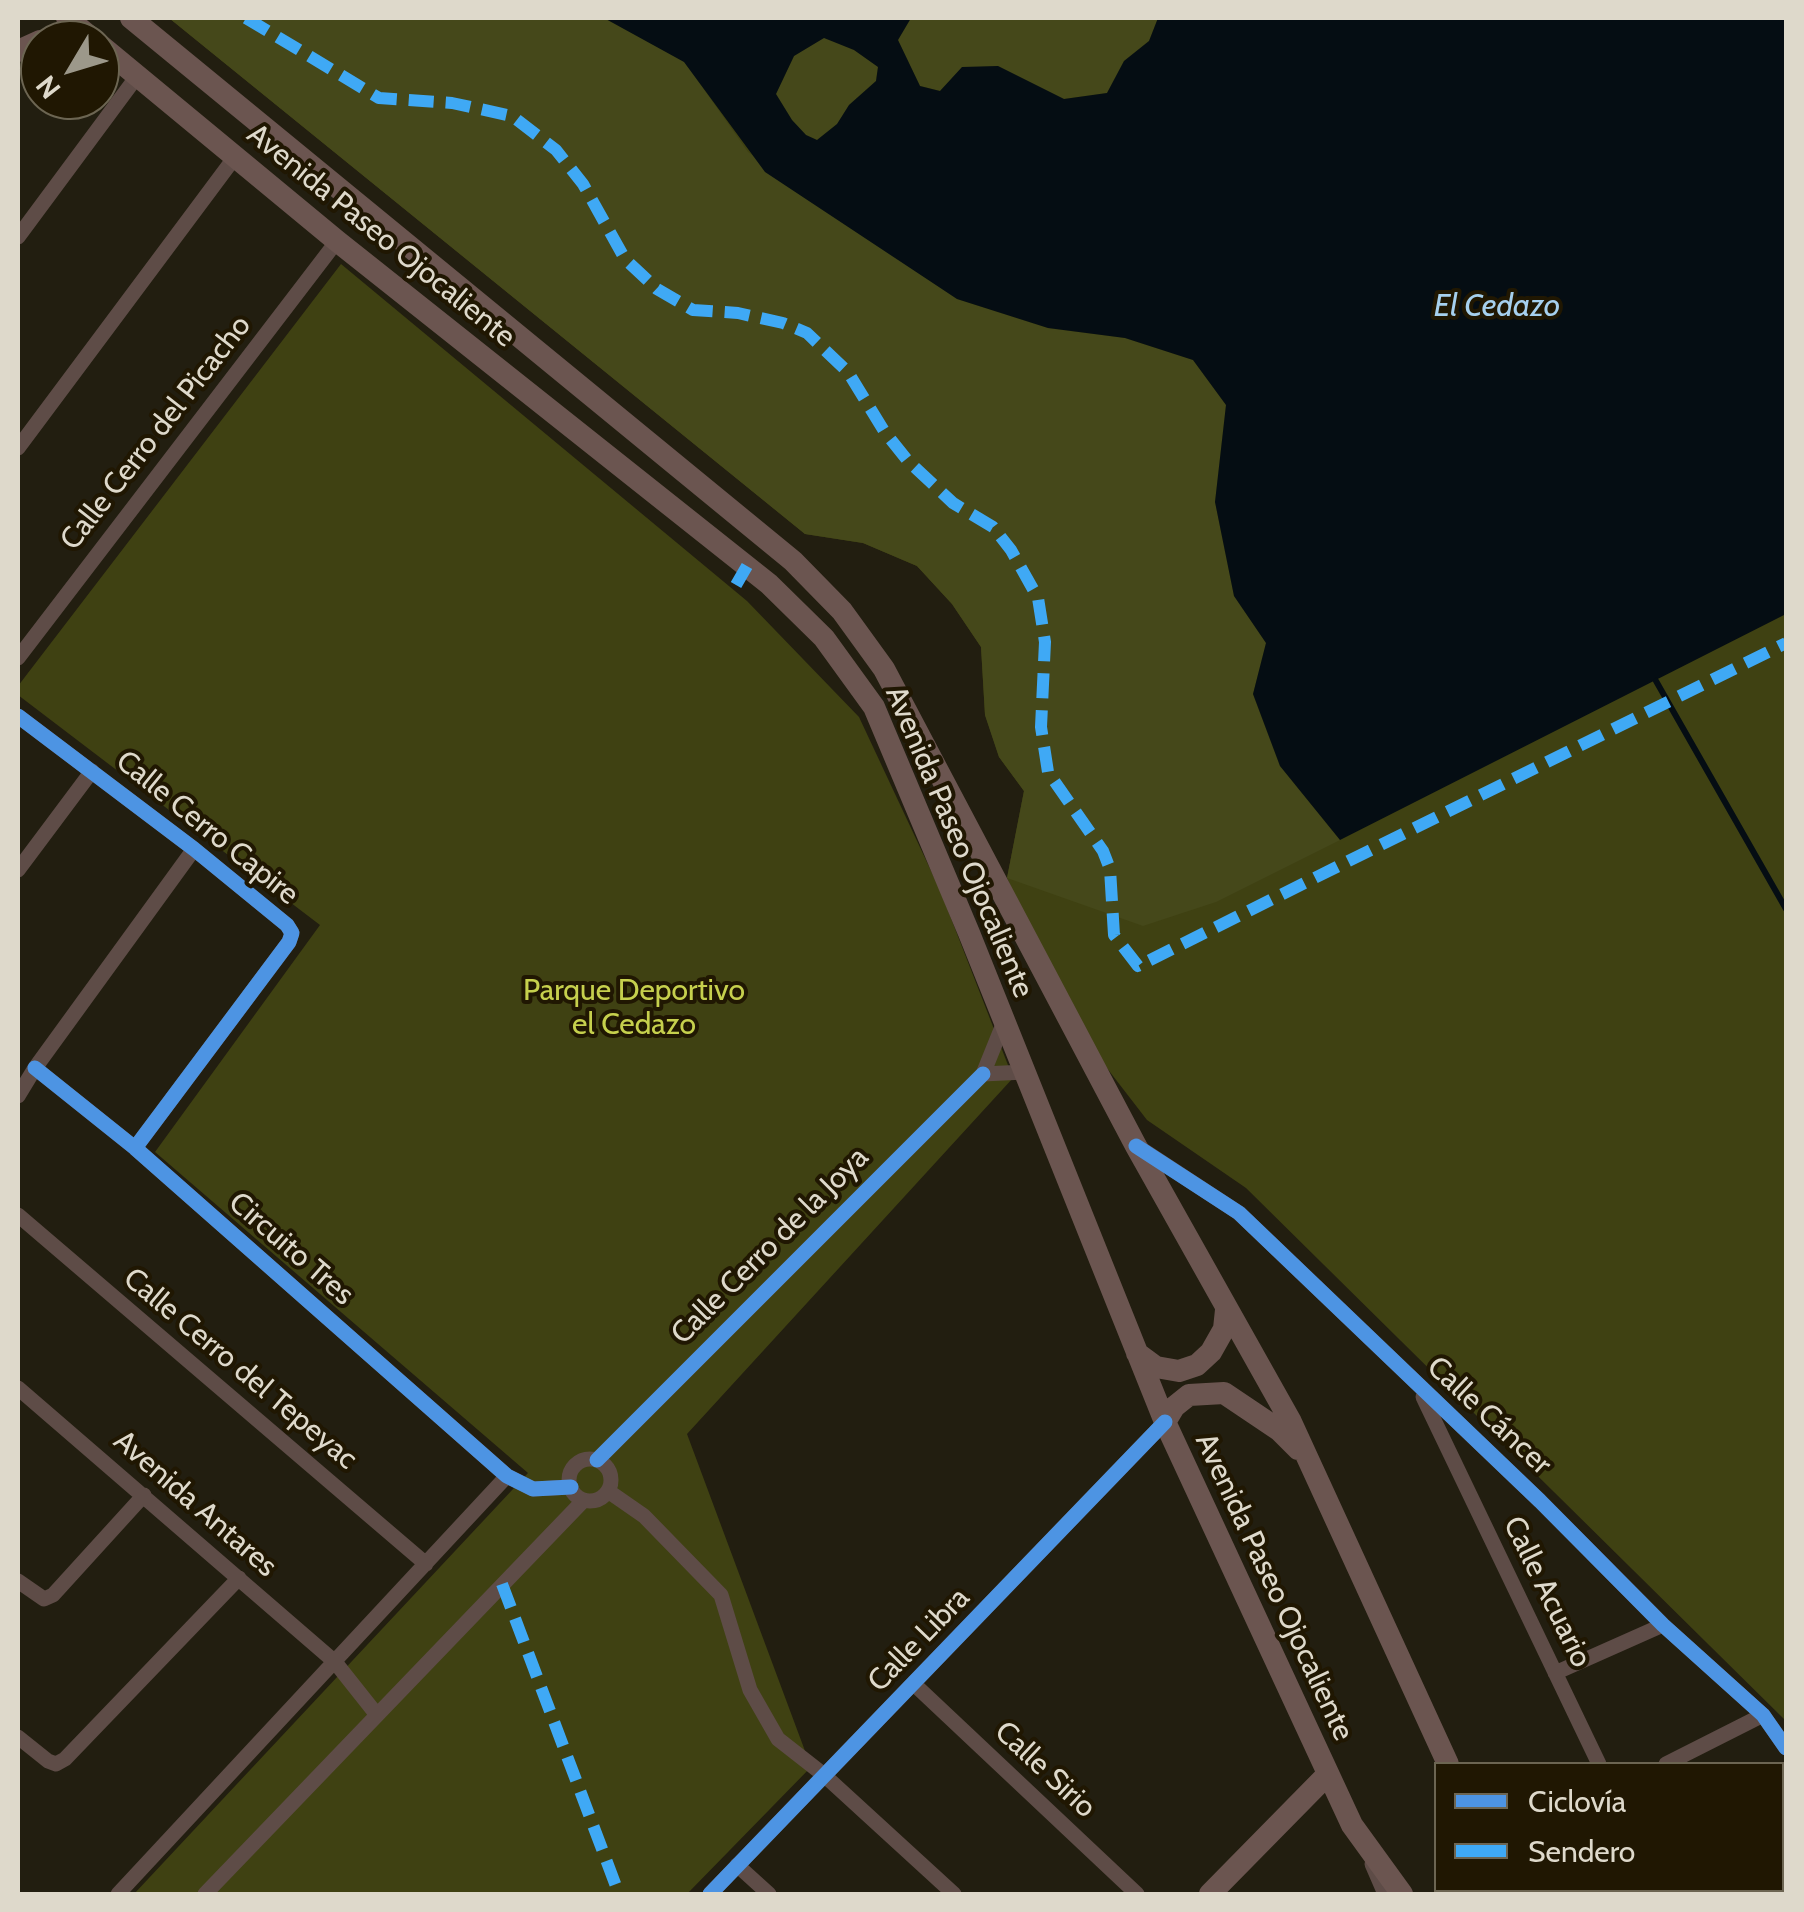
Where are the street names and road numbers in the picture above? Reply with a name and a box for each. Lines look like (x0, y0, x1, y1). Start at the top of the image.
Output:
street label: Avenida Paseo Ojocaliente (240, 117, 522, 355)
street label: Calle Cerro del Picacho (53, 309, 259, 557)
street label: Avenida Paseo Ojocaliente (877, 681, 1041, 1003)
street label: Calle Cerro Capire (108, 743, 306, 913)
street label: Calle Cerro de la Joya (664, 1140, 876, 1352)
street label: Circuito Tres (221, 1185, 361, 1313)
street label: Calle Cerro del Tepeyac (116, 1261, 364, 1477)
street label: Calle Cáncer (1419, 1349, 1559, 1483)
street label: Avenida Antares (106, 1423, 284, 1585)
street label: Avenida Paseo Ojocaliente (1187, 1428, 1361, 1746)
street label: Calle Acuario (1495, 1511, 1599, 1673)
street label: Calle Libra (861, 1580, 977, 1700)
street label: Calle Sirio (987, 1714, 1103, 1826)

